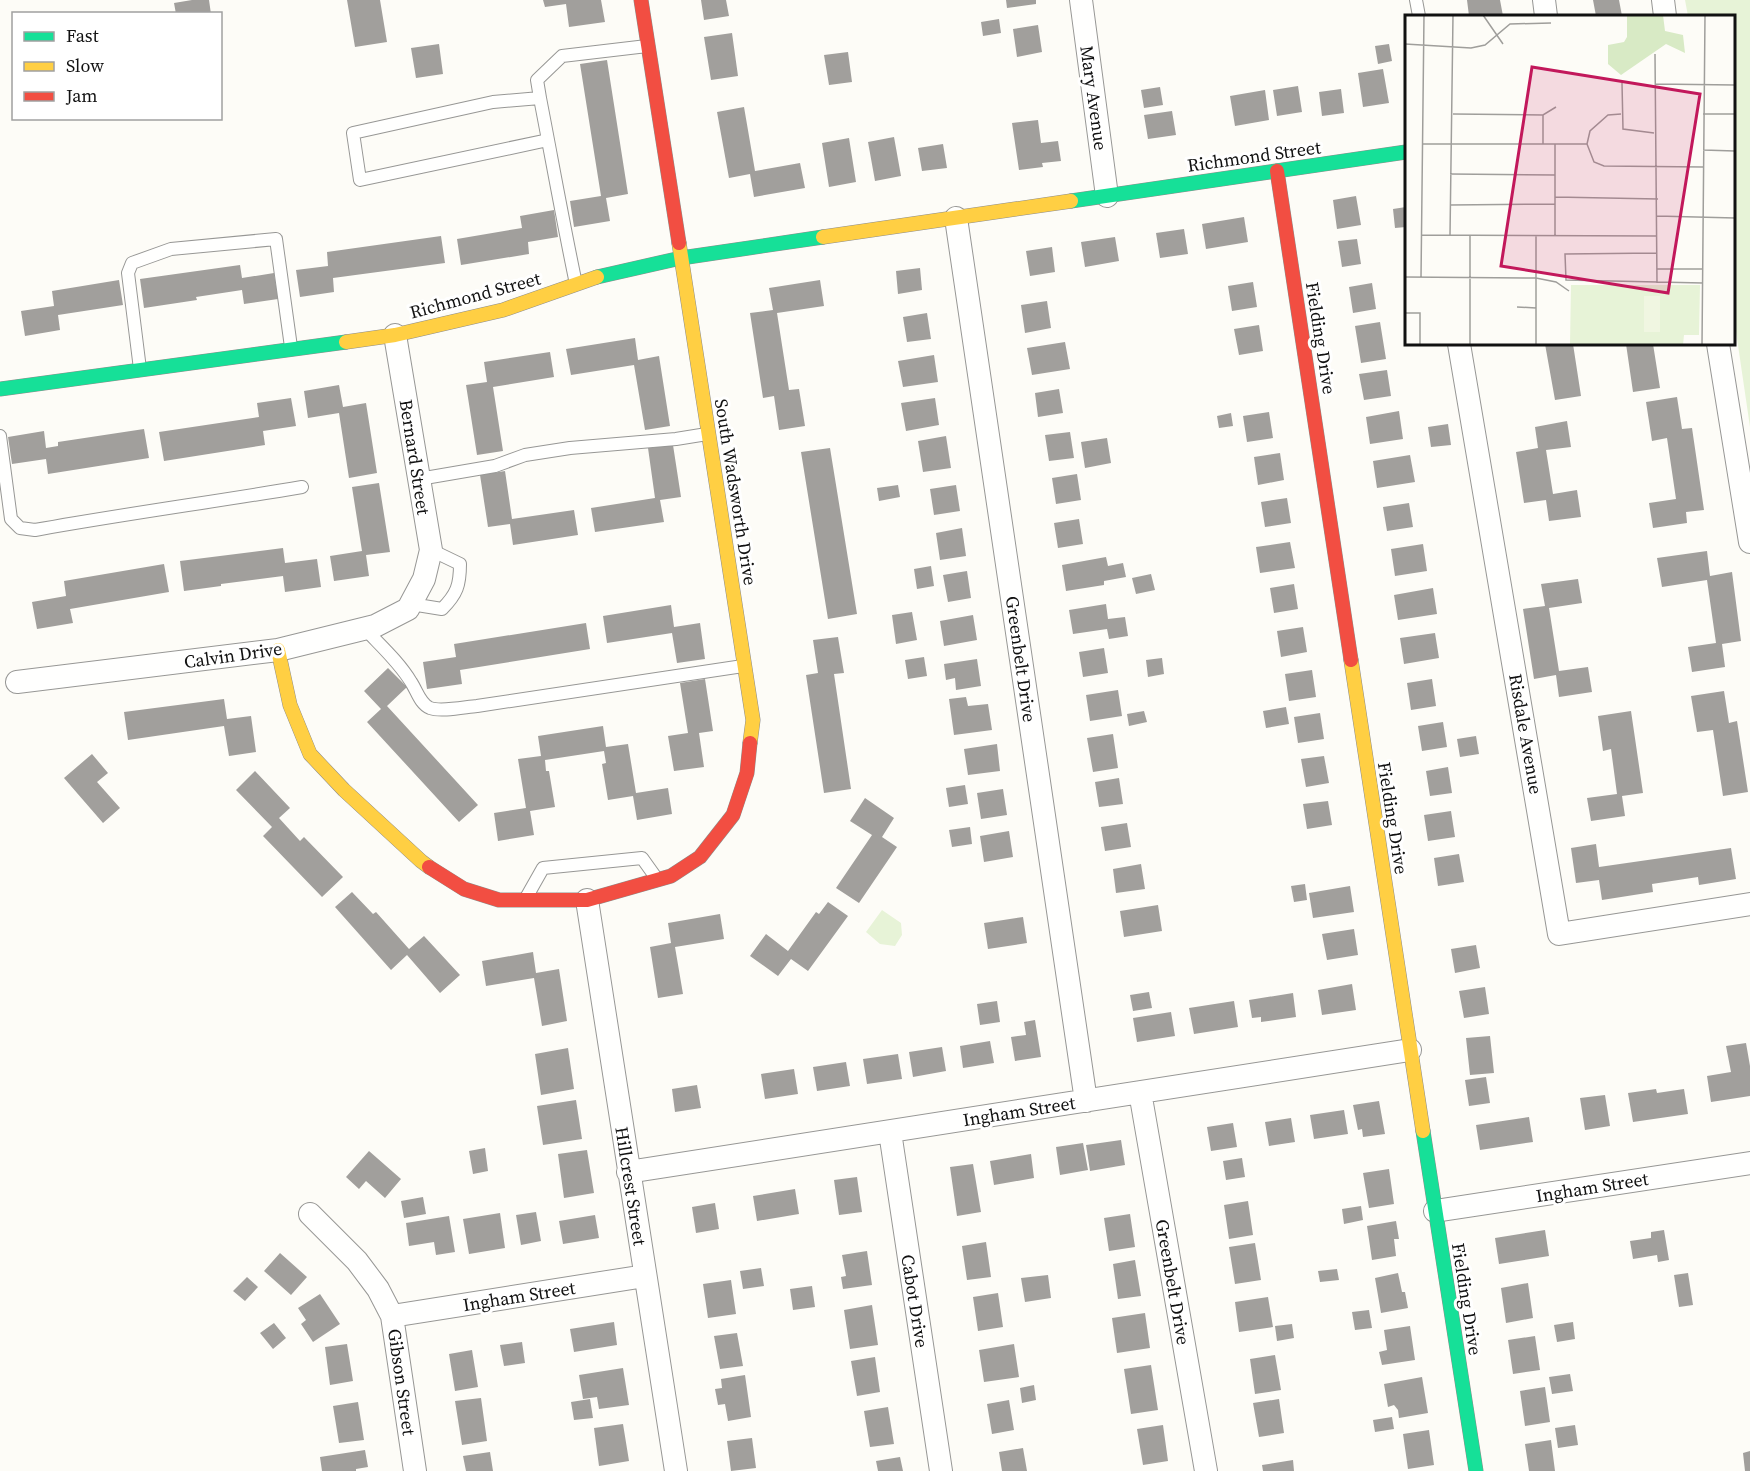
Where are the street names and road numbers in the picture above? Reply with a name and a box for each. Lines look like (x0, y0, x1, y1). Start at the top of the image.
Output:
street label: Mary Avenue (1074, 44, 1114, 152)
street label: Richmond Street (1186, 134, 1322, 178)
street label: Richmond Street (407, 265, 543, 324)
street label: Fielding Drive (1300, 280, 1342, 396)
street label: South Wadsworth Drive (709, 397, 763, 587)
street label: Bernard Street (394, 398, 436, 517)
street label: Greenbelt Drive (1000, 594, 1042, 724)
street label: Calvin Drive (182, 636, 284, 674)
street label: Risdale Avenue (1503, 672, 1549, 796)
street label: Fielding Drive (1372, 760, 1414, 876)
street label: Ingham Street (961, 1090, 1077, 1132)
street label: Hillcrest Street (609, 1125, 653, 1247)
street label: Ingham Street (1534, 1166, 1650, 1208)
street label: Greenbelt Drive (1150, 1217, 1196, 1347)
street label: Fielding Drive (1446, 1241, 1488, 1357)
street label: Cabot Drive (895, 1253, 935, 1349)
street label: Ingham Street (461, 1275, 577, 1317)
street label: Gibson Street (382, 1327, 422, 1437)

